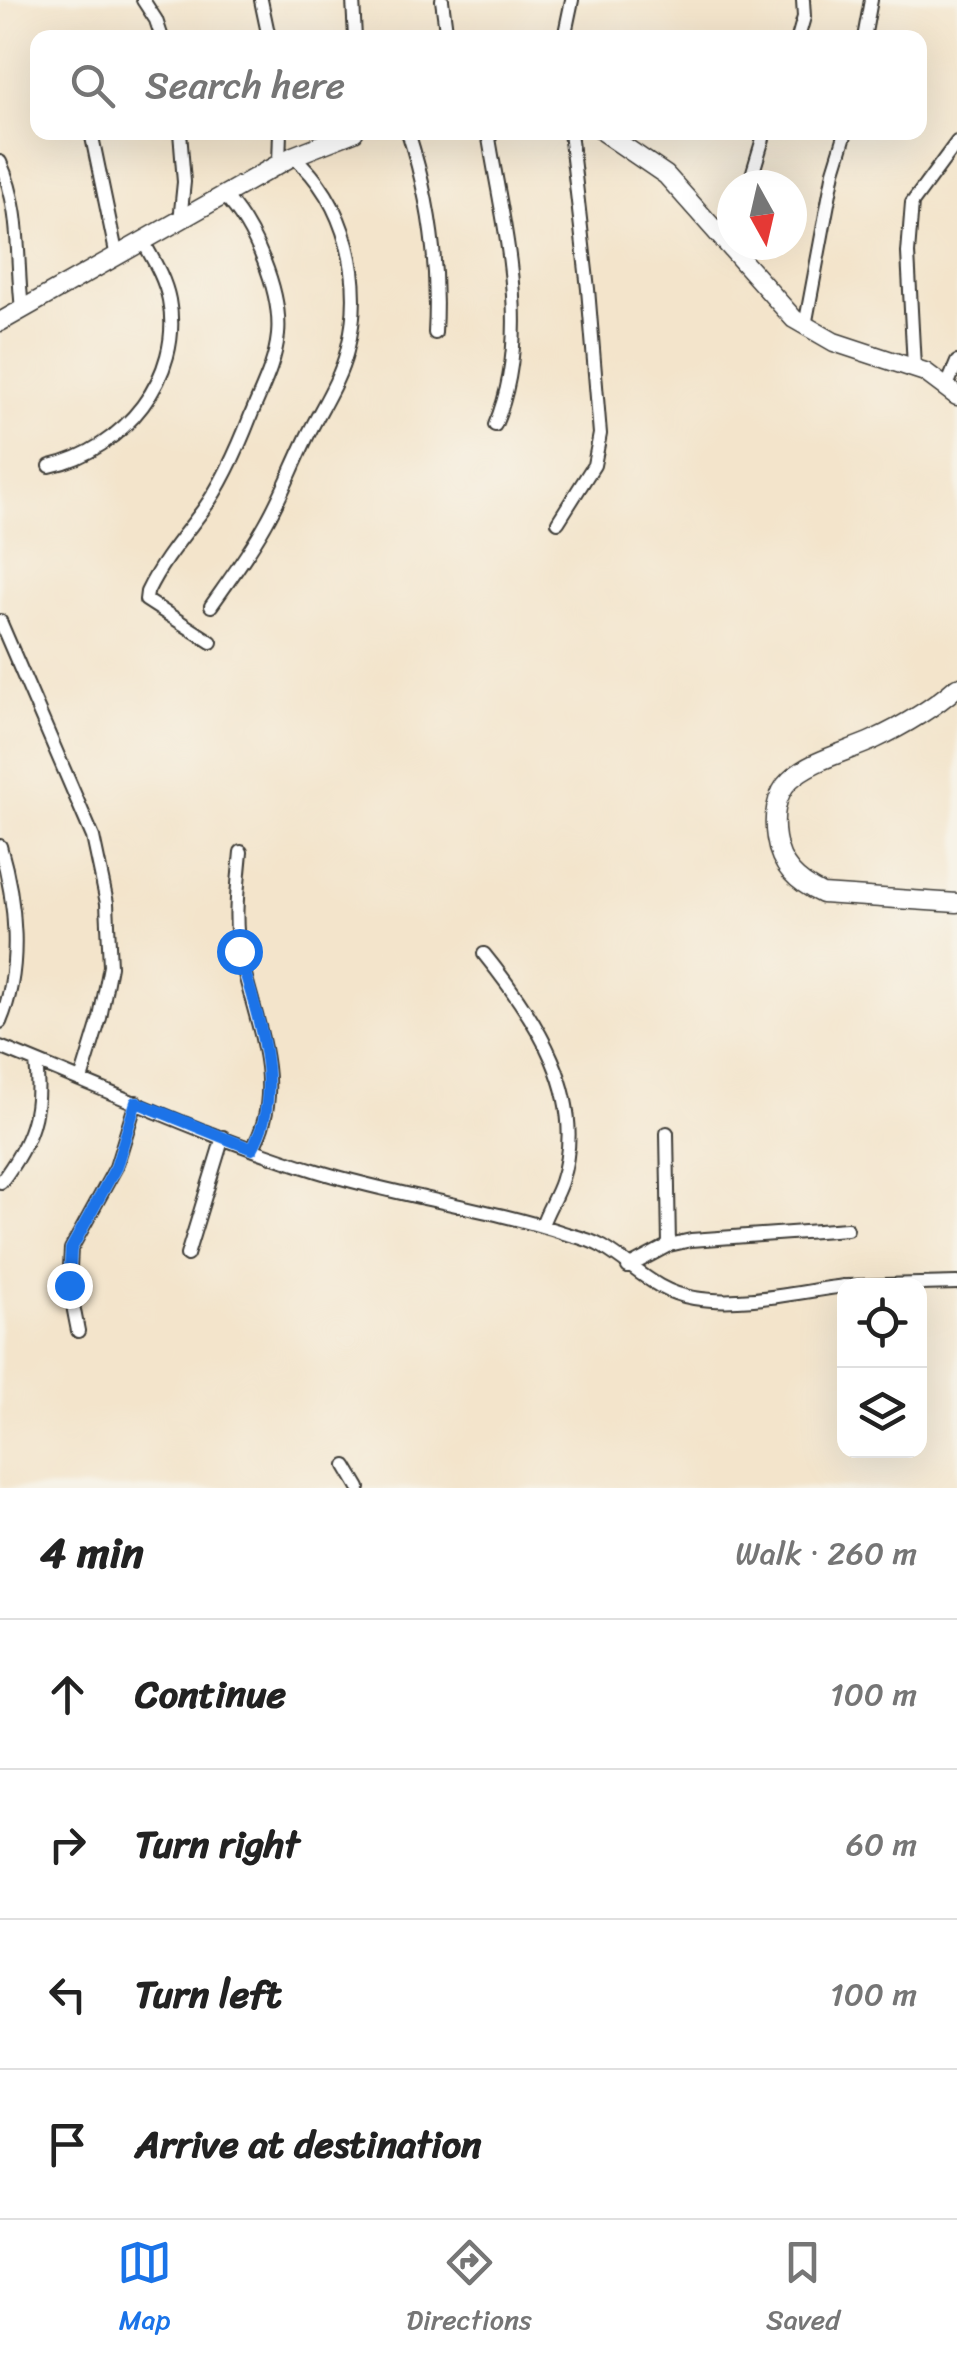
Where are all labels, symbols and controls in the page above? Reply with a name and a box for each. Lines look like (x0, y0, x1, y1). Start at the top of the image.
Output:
search box (30, 30, 927, 140)
text: Search here (145, 52, 345, 119)
icon: search (65, 58, 120, 113)
north arrow (717, 170, 807, 260)
route start (217, 929, 263, 975)
route end (47, 1263, 93, 1309)
map controls (837, 1278, 927, 1458)
button: locate (837, 1278, 927, 1368)
button: layers (837, 1368, 927, 1458)
text: 4 min (40, 1516, 144, 1590)
text: Walk · 260 m (735, 1525, 917, 1582)
text: Continue (135, 1661, 286, 1728)
text: 100 m (830, 1666, 917, 1723)
icon: ahead (40, 1667, 95, 1722)
text: Turn right (135, 1811, 300, 1878)
text: 60 m (846, 1816, 917, 1873)
icon: right (40, 1817, 95, 1872)
text: Turn left (135, 1961, 281, 2028)
text: 100 m (830, 1966, 917, 2023)
icon: left (40, 1967, 95, 2022)
text: Arrive at destination (135, 2111, 482, 2178)
icon: arrive (40, 2117, 95, 2172)
tab: Map (117, 2235, 172, 2344)
tab: Directions (406, 2235, 532, 2344)
tab: Saved (766, 2235, 840, 2344)

